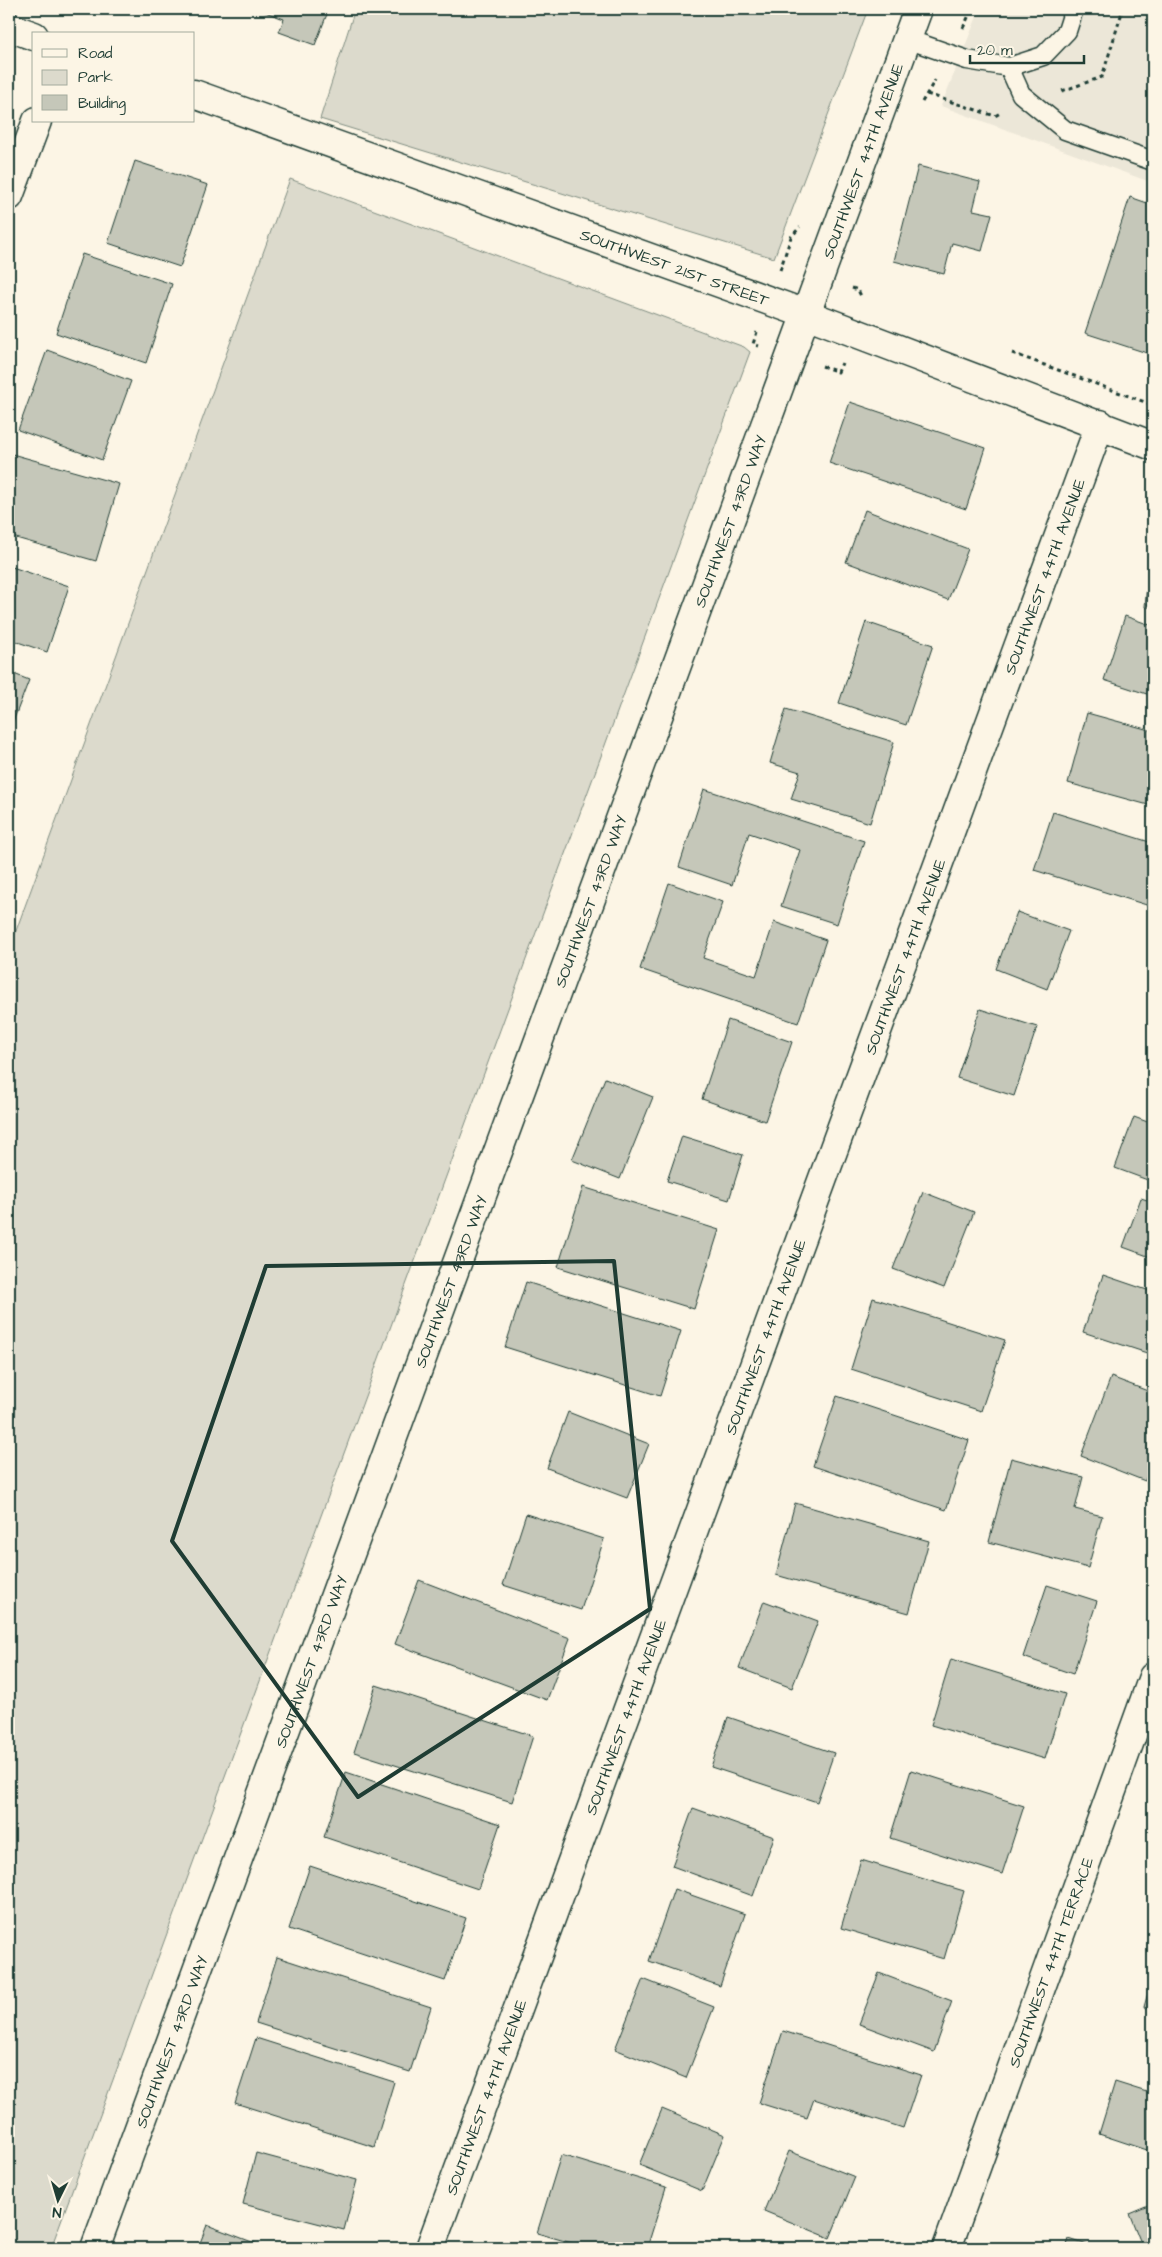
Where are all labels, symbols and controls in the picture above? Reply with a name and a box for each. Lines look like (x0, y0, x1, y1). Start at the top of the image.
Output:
legend (32, 32, 195, 122)
scale bar (970, 32, 1083, 64)
text: 20 m (977, 40, 1013, 61)
text: Road (78, 43, 113, 64)
street label: SOUTHWEST 44TH AVENUE (817, 60, 909, 262)
text: Park (78, 67, 113, 88)
text: Building (78, 93, 126, 115)
street label: SOUTHWEST 21ST STREET (577, 224, 772, 312)
street label: SOUTHWEST 43RD WAY (689, 432, 773, 610)
street label: SOUTHWEST 44TH AVENUE (999, 475, 1091, 677)
street label: SOUTHWEST 43RD WAY (549, 812, 633, 991)
street label: SOUTHWEST 44TH AVENUE (859, 855, 952, 1058)
street label: SOUTHWEST 43RD WAY (410, 1192, 493, 1371)
street label: SOUTHWEST 44TH AVENUE (720, 1235, 812, 1438)
street label: SOUTHWEST 43RD WAY (270, 1572, 353, 1751)
street label: SOUTHWEST 44TH AVENUE (580, 1616, 672, 1818)
street label: SOUTHWEST 44TH TERRACE (1003, 1854, 1099, 2071)
street label: SOUTHWEST 43RD WAY (130, 1952, 214, 2131)
street label: SOUTHWEST 44TH AVENUE (440, 1996, 533, 2198)
north arrow (32, 2174, 82, 2224)
text: N (51, 2202, 62, 2222)

